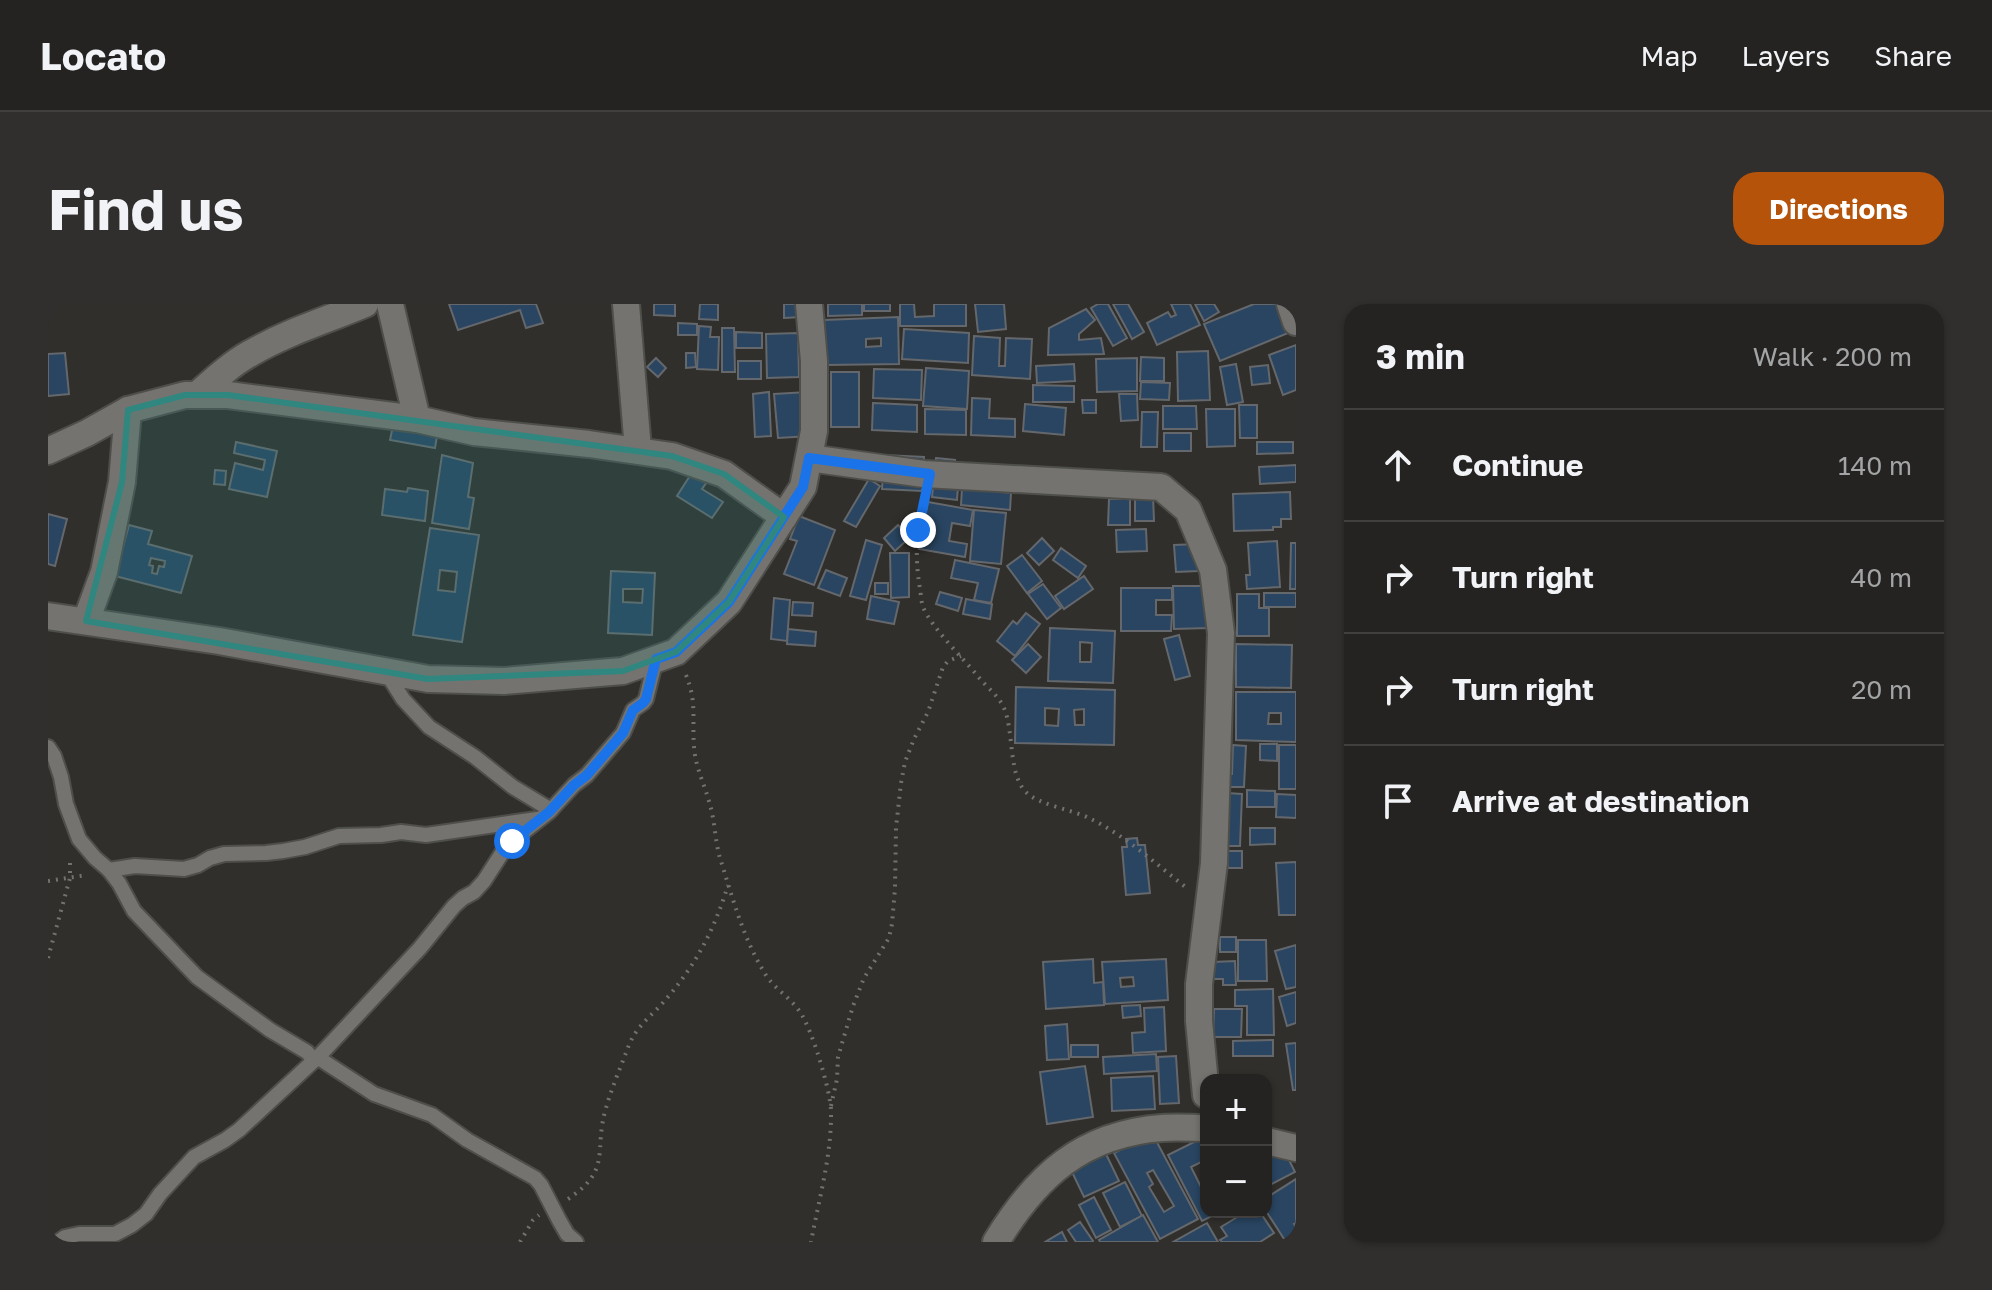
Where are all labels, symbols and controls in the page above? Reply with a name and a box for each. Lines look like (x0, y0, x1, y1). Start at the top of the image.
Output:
text: Locato (40, 33, 166, 78)
text: Map (1640, 39, 1698, 72)
text: Layers (1742, 39, 1830, 72)
text: Share (1874, 39, 1952, 72)
button: Directions (1733, 172, 1944, 245)
text: Find us (48, 175, 244, 242)
text: 3 min (1376, 336, 1465, 376)
text: Walk · 200 m (1753, 341, 1912, 372)
icon: ahead (1376, 443, 1420, 487)
text: Continue (1452, 447, 1583, 483)
text: 140 m (1838, 450, 1912, 481)
route end (900, 512, 936, 548)
icon: right (1376, 555, 1420, 599)
text: Turn right (1452, 559, 1594, 595)
text: 40 m (1851, 562, 1912, 593)
icon: right (1376, 667, 1420, 711)
text: Turn right (1452, 671, 1594, 707)
text: 20 m (1851, 674, 1912, 705)
icon: arrive (1376, 779, 1420, 823)
text: Arrive at destination (1452, 783, 1749, 819)
route start (494, 823, 530, 859)
map controls (1200, 1074, 1272, 1218)
button: + (1200, 1074, 1272, 1146)
button: − (1200, 1146, 1272, 1218)

